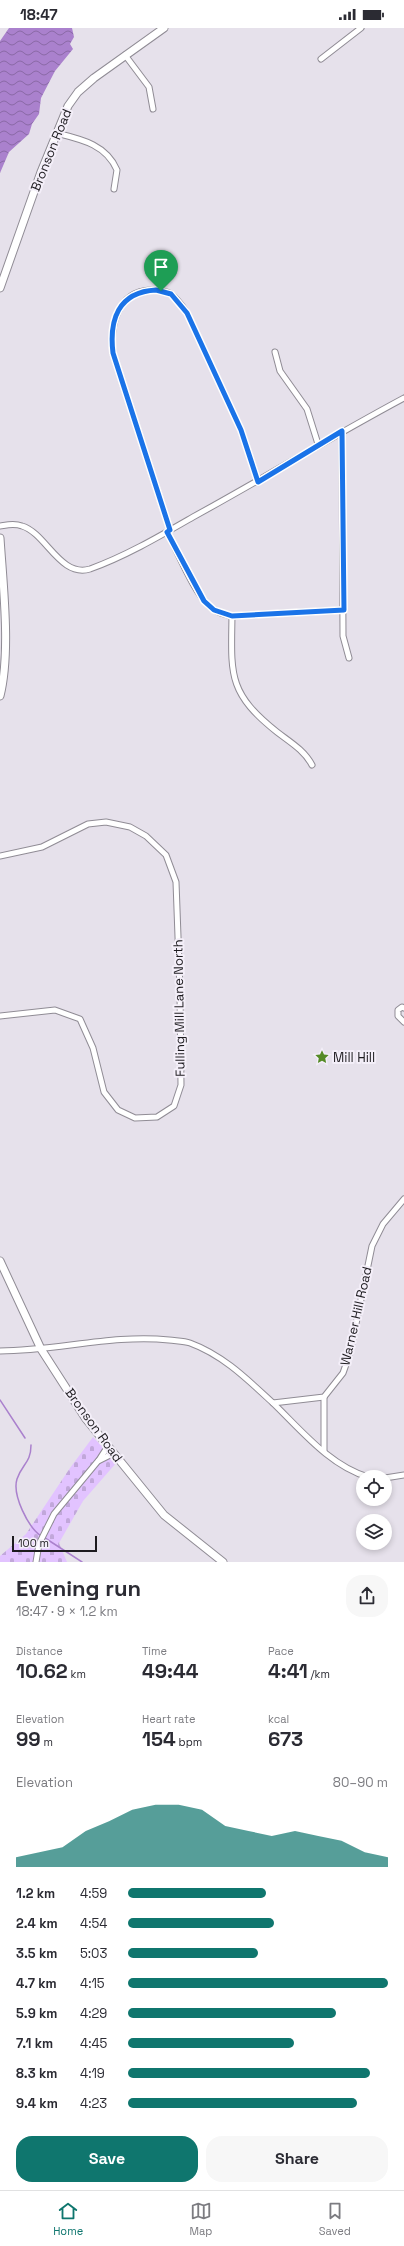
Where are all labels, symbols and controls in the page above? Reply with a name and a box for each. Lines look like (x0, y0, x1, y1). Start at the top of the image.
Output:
text: 18:47 (20, 5, 57, 24)
street label: Bronson Road (27, 106, 75, 194)
pin (144, 250, 178, 291)
icon: arrive (150, 256, 172, 278)
street label: Fulling Mill Lane North (169, 939, 189, 1077)
place icon: Mill Hill (314, 1049, 330, 1065)
place label: Mill Hill (333, 1049, 375, 1066)
street label: Warner Hill Road (336, 1265, 376, 1367)
street label: Bronson Road (61, 1385, 127, 1465)
map controls (356, 1470, 392, 1550)
button: locate (356, 1470, 392, 1506)
button: layers (356, 1514, 392, 1550)
scale bar (12, 1534, 97, 1553)
text: 100 m (18, 1536, 49, 1550)
text: Evening run (16, 1574, 141, 1602)
button: share (346, 1575, 388, 1617)
text: 18:47 · 9 × 1.2 km (16, 1603, 118, 1620)
text: Distance (16, 1644, 63, 1658)
text: Time (142, 1644, 167, 1658)
text: Pace (268, 1644, 294, 1658)
text: 10.62 (16, 1658, 68, 1684)
text: 49:44 (142, 1658, 198, 1684)
text: 4:41 (268, 1658, 308, 1684)
text: km (68, 1667, 86, 1681)
text: /km (308, 1667, 330, 1681)
text: Elevation (16, 1712, 64, 1726)
text: Heart rate (142, 1712, 195, 1726)
text: kcal (268, 1712, 289, 1726)
text: 99 (16, 1726, 41, 1752)
text: 154 (142, 1726, 176, 1752)
text: 673 (268, 1726, 303, 1752)
text: m (41, 1735, 53, 1749)
text: bpm (176, 1735, 202, 1749)
text: Elevation (16, 1774, 73, 1791)
text: 80–90 m (333, 1774, 388, 1791)
text: 1.2 km (16, 1885, 55, 1902)
text: 4:59 (80, 1885, 107, 1902)
text: 2.4 km (16, 1915, 58, 1932)
text: 4:54 (80, 1915, 107, 1932)
text: 3.5 km (16, 1945, 57, 1962)
text: 5:03 (80, 1945, 107, 1962)
text: 4.7 km (16, 1975, 57, 1992)
text: 4:15 (80, 1975, 105, 1992)
text: 5.9 km (16, 2005, 57, 2022)
text: 4:29 (80, 2005, 107, 2022)
text: 7.1 km (16, 2035, 53, 2052)
text: 4:45 (80, 2035, 107, 2052)
text: 8.3 km (16, 2065, 57, 2082)
text: 4:19 (80, 2065, 105, 2082)
text: 9.4 km (16, 2095, 58, 2112)
text: 4:23 (80, 2095, 107, 2112)
button: Save (16, 2136, 198, 2182)
button: Share (206, 2136, 388, 2182)
tab: Home (53, 2200, 83, 2238)
tab: Map (189, 2200, 212, 2238)
tab: Saved (319, 2200, 351, 2238)

